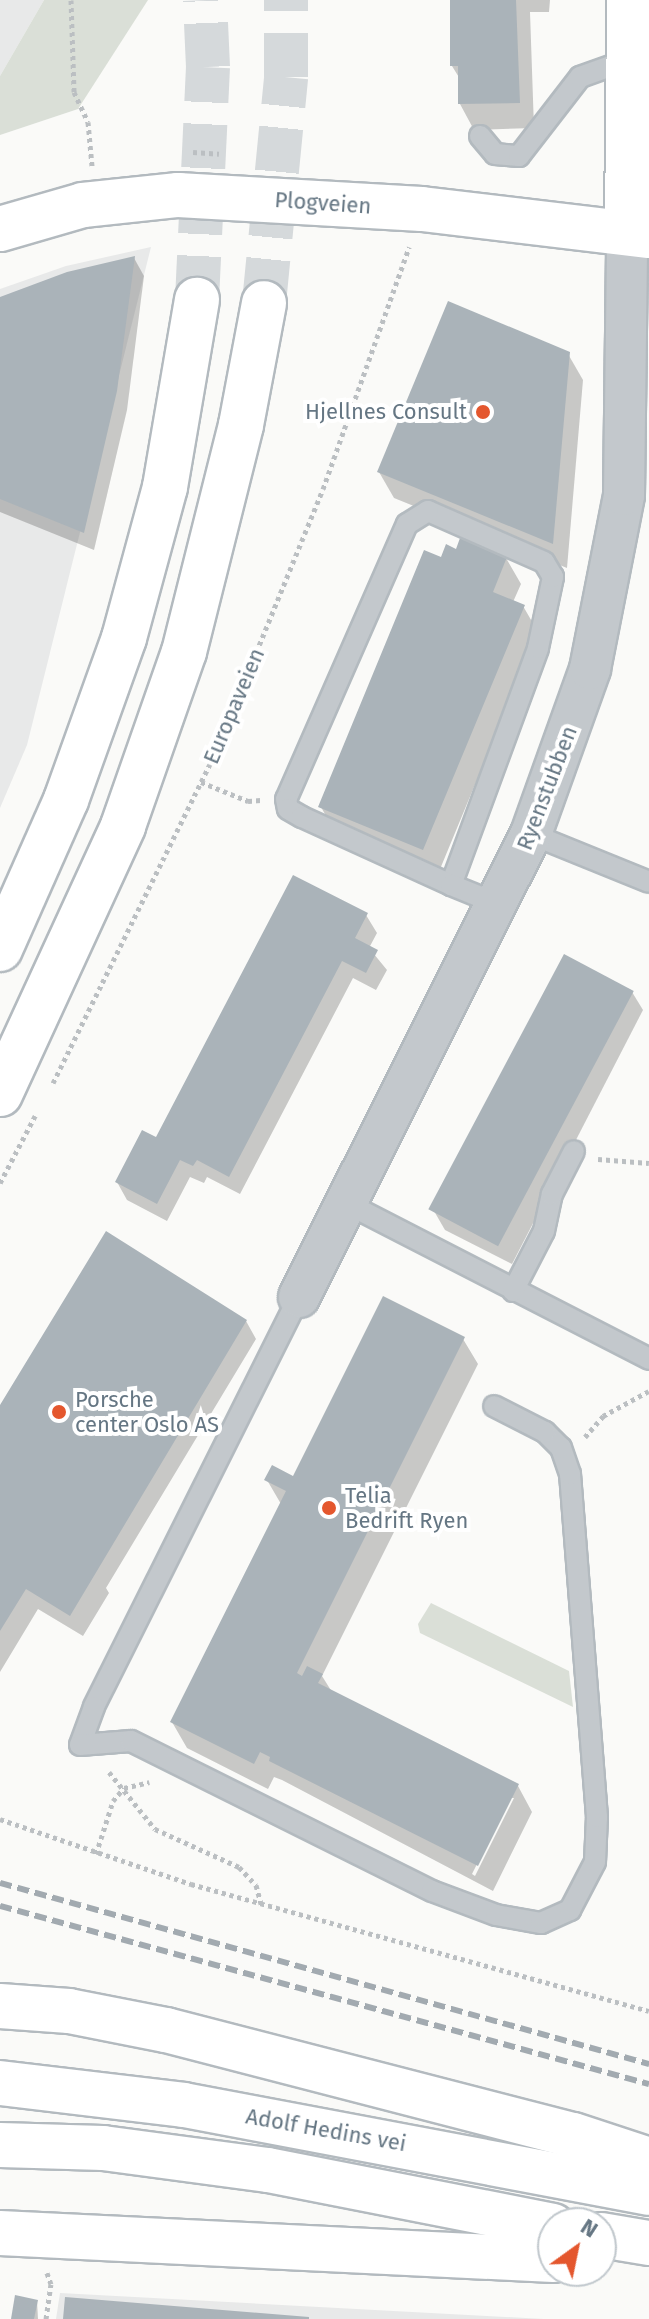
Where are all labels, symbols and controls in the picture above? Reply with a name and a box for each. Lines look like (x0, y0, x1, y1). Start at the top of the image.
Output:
street label: Plogveien (274, 186, 372, 220)
place label: Hjellnes Consult (305, 399, 467, 425)
marker: Hjellnes Consult (474, 403, 492, 421)
street label: Europaveien (198, 644, 270, 768)
street label: Ryenstubben (511, 722, 583, 854)
place label: Porsche center Oslo AS (75, 1386, 219, 1438)
marker: Porsche center Oslo AS (50, 1403, 68, 1421)
place label: Telia Bedrift Ryen (345, 1482, 468, 1534)
marker: Telia Bedrift Ryen (320, 1499, 338, 1517)
street label: Adolf Hedins vei (244, 2103, 408, 2157)
north arrow (537, 2207, 617, 2287)
text: N (576, 2213, 603, 2243)

